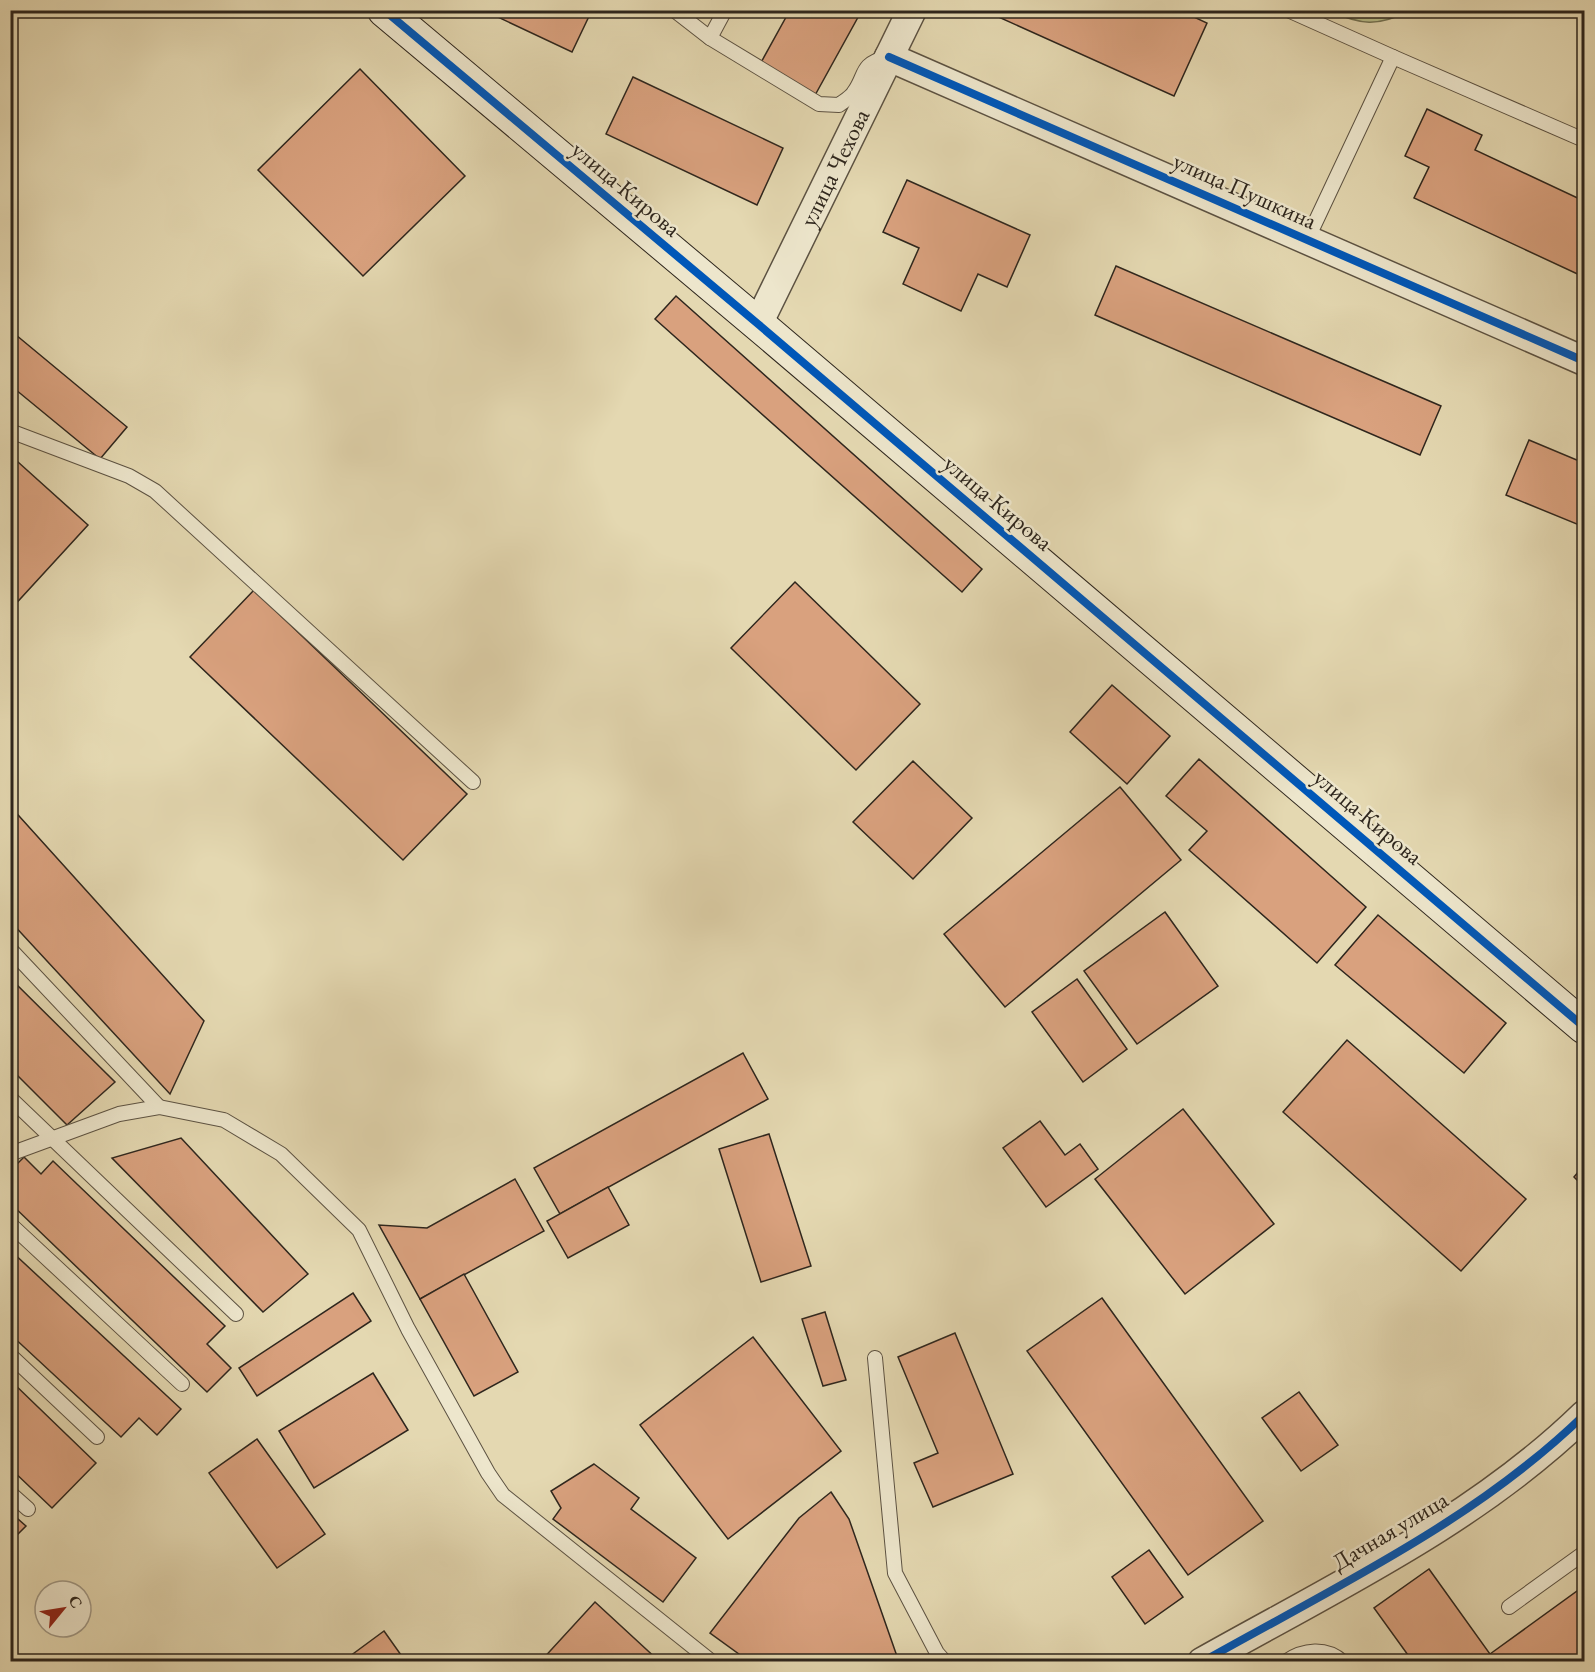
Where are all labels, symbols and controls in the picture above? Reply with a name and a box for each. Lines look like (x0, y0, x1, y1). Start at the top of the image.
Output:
street label: улица Чехова (792, 103, 876, 232)
street label: улица Кирова (565, 134, 688, 244)
street label: улица Пушкина (1169, 145, 1322, 236)
street label: улица Кирова (937, 448, 1060, 558)
street label: улица Кирова (1307, 762, 1430, 872)
street label: Дачная улица (1326, 1483, 1454, 1577)
north arrow (33, 1579, 93, 1639)
text: С (64, 1592, 87, 1612)

